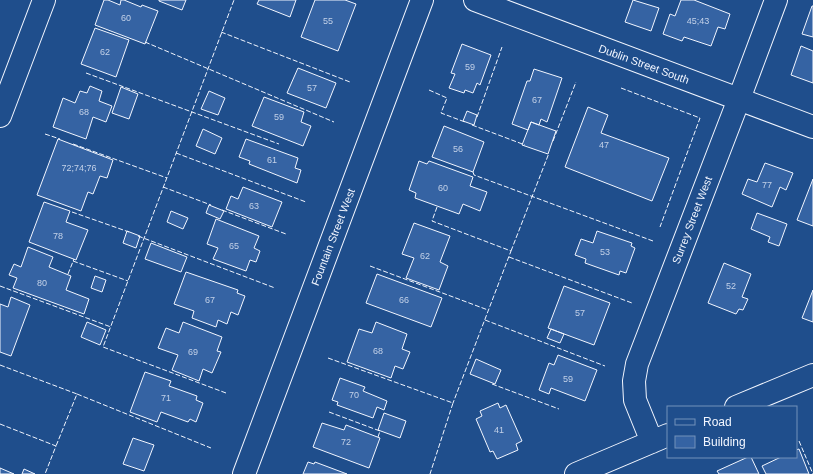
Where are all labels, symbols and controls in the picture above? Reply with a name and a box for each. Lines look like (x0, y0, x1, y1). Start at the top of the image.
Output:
house number: 60 (121, 13, 131, 23)
house number: 55 (323, 16, 333, 26)
house number: 45;43 (687, 16, 709, 26)
street label: Dublin Street South (597, 42, 691, 86)
house number: 62 (100, 47, 110, 57)
house number: 59 (465, 62, 475, 72)
house number: 57 (307, 83, 317, 93)
house number: 67 (532, 95, 542, 105)
house number: 68 (79, 107, 89, 117)
house number: 59 (274, 112, 284, 122)
house number: 47 (599, 140, 609, 150)
house number: 56 (453, 144, 463, 154)
house number: 61 (267, 155, 277, 165)
house number: 72;74;76 (61, 163, 97, 173)
street label: Surrey Street West (670, 175, 714, 265)
house number: 77 (762, 180, 772, 190)
house number: 60 (438, 183, 448, 193)
street label: Fountain Street West (309, 187, 357, 287)
house number: 63 (249, 201, 259, 211)
house number: 78 (53, 231, 63, 241)
house number: 65 (229, 241, 239, 251)
house number: 53 (600, 247, 610, 257)
house number: 62 (420, 251, 430, 261)
house number: 80 (37, 278, 47, 288)
house number: 52 (726, 281, 736, 291)
house number: 67 (205, 295, 215, 305)
house number: 66 (399, 295, 409, 305)
house number: 57 (575, 308, 585, 318)
house number: 68 (373, 346, 383, 356)
house number: 69 (188, 347, 198, 357)
house number: 59 (563, 374, 573, 384)
house number: 70 (349, 390, 359, 400)
house number: 71 (161, 393, 171, 403)
legend (667, 406, 797, 458)
text: Road (703, 415, 732, 429)
house number: 41 (494, 425, 504, 435)
text: Building (703, 435, 746, 449)
house number: 72 (341, 437, 351, 447)

